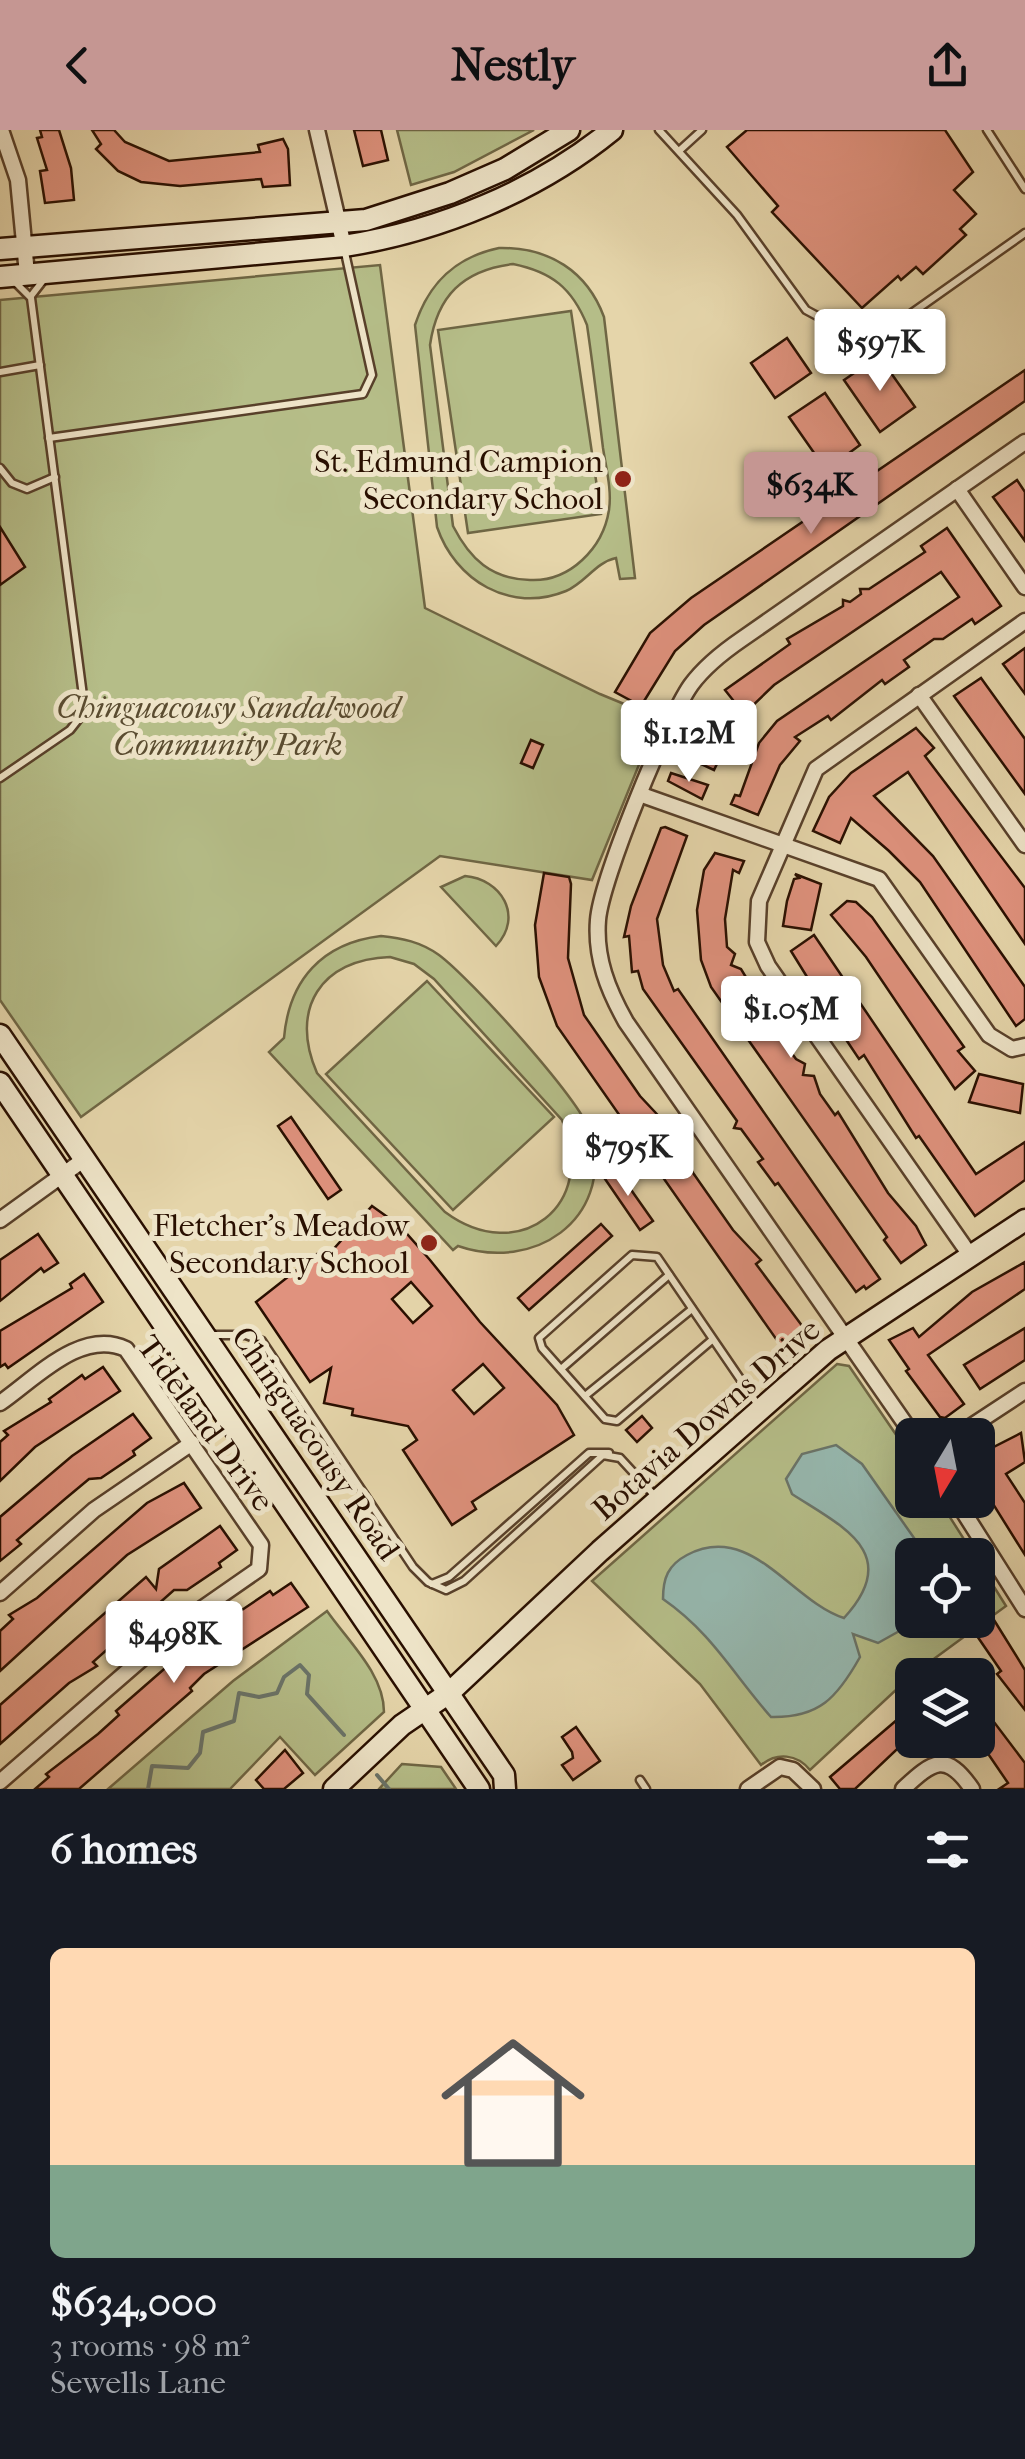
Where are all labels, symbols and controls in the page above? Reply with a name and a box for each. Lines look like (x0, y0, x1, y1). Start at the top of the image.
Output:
icon: back (50, 38, 105, 93)
icon: share (920, 38, 975, 93)
text: Nestly (451, 39, 574, 92)
pin: $597K (810, 309, 950, 394)
text: $597K (837, 323, 923, 360)
place label: St. Edmund Campion Secondary School (314, 443, 603, 517)
pin: $634K (741, 452, 881, 537)
text: $634K (766, 466, 856, 503)
marker: St. Edmund Campion Secondary School (612, 468, 634, 490)
park label: Chinguacousy Sandalwood Community Park (57, 689, 403, 763)
pin: $1.12M (608, 700, 770, 785)
text: $1.12M (643, 714, 735, 751)
pin: $1.05M (710, 976, 872, 1061)
text: $1.05M (743, 990, 839, 1027)
pin: $795K (558, 1114, 698, 1199)
text: $795K (585, 1128, 671, 1165)
place label: Fletcher's Meadow Secondary School (153, 1207, 410, 1281)
marker: Fletcher's Meadow Secondary School (418, 1232, 440, 1254)
street label: Botavia Downs Drive (585, 1311, 828, 1528)
street label: Chinguacousy Road (224, 1320, 408, 1567)
street label: Tideland Drive (130, 1328, 282, 1518)
north arrow (895, 1418, 995, 1518)
map controls (895, 1418, 995, 1758)
button: locate (895, 1538, 995, 1638)
pin: $498K (104, 1601, 244, 1686)
text: $498K (128, 1615, 220, 1652)
button: layers (895, 1658, 995, 1758)
icon: filters (920, 1822, 975, 1877)
text: 6 homes (50, 1825, 197, 1874)
icon: home (423, 2013, 603, 2193)
text: $634,000 (50, 2278, 217, 2327)
text: 3 rooms · 98 m² (50, 2327, 250, 2364)
text: Sewells Lane (50, 2364, 226, 2401)

